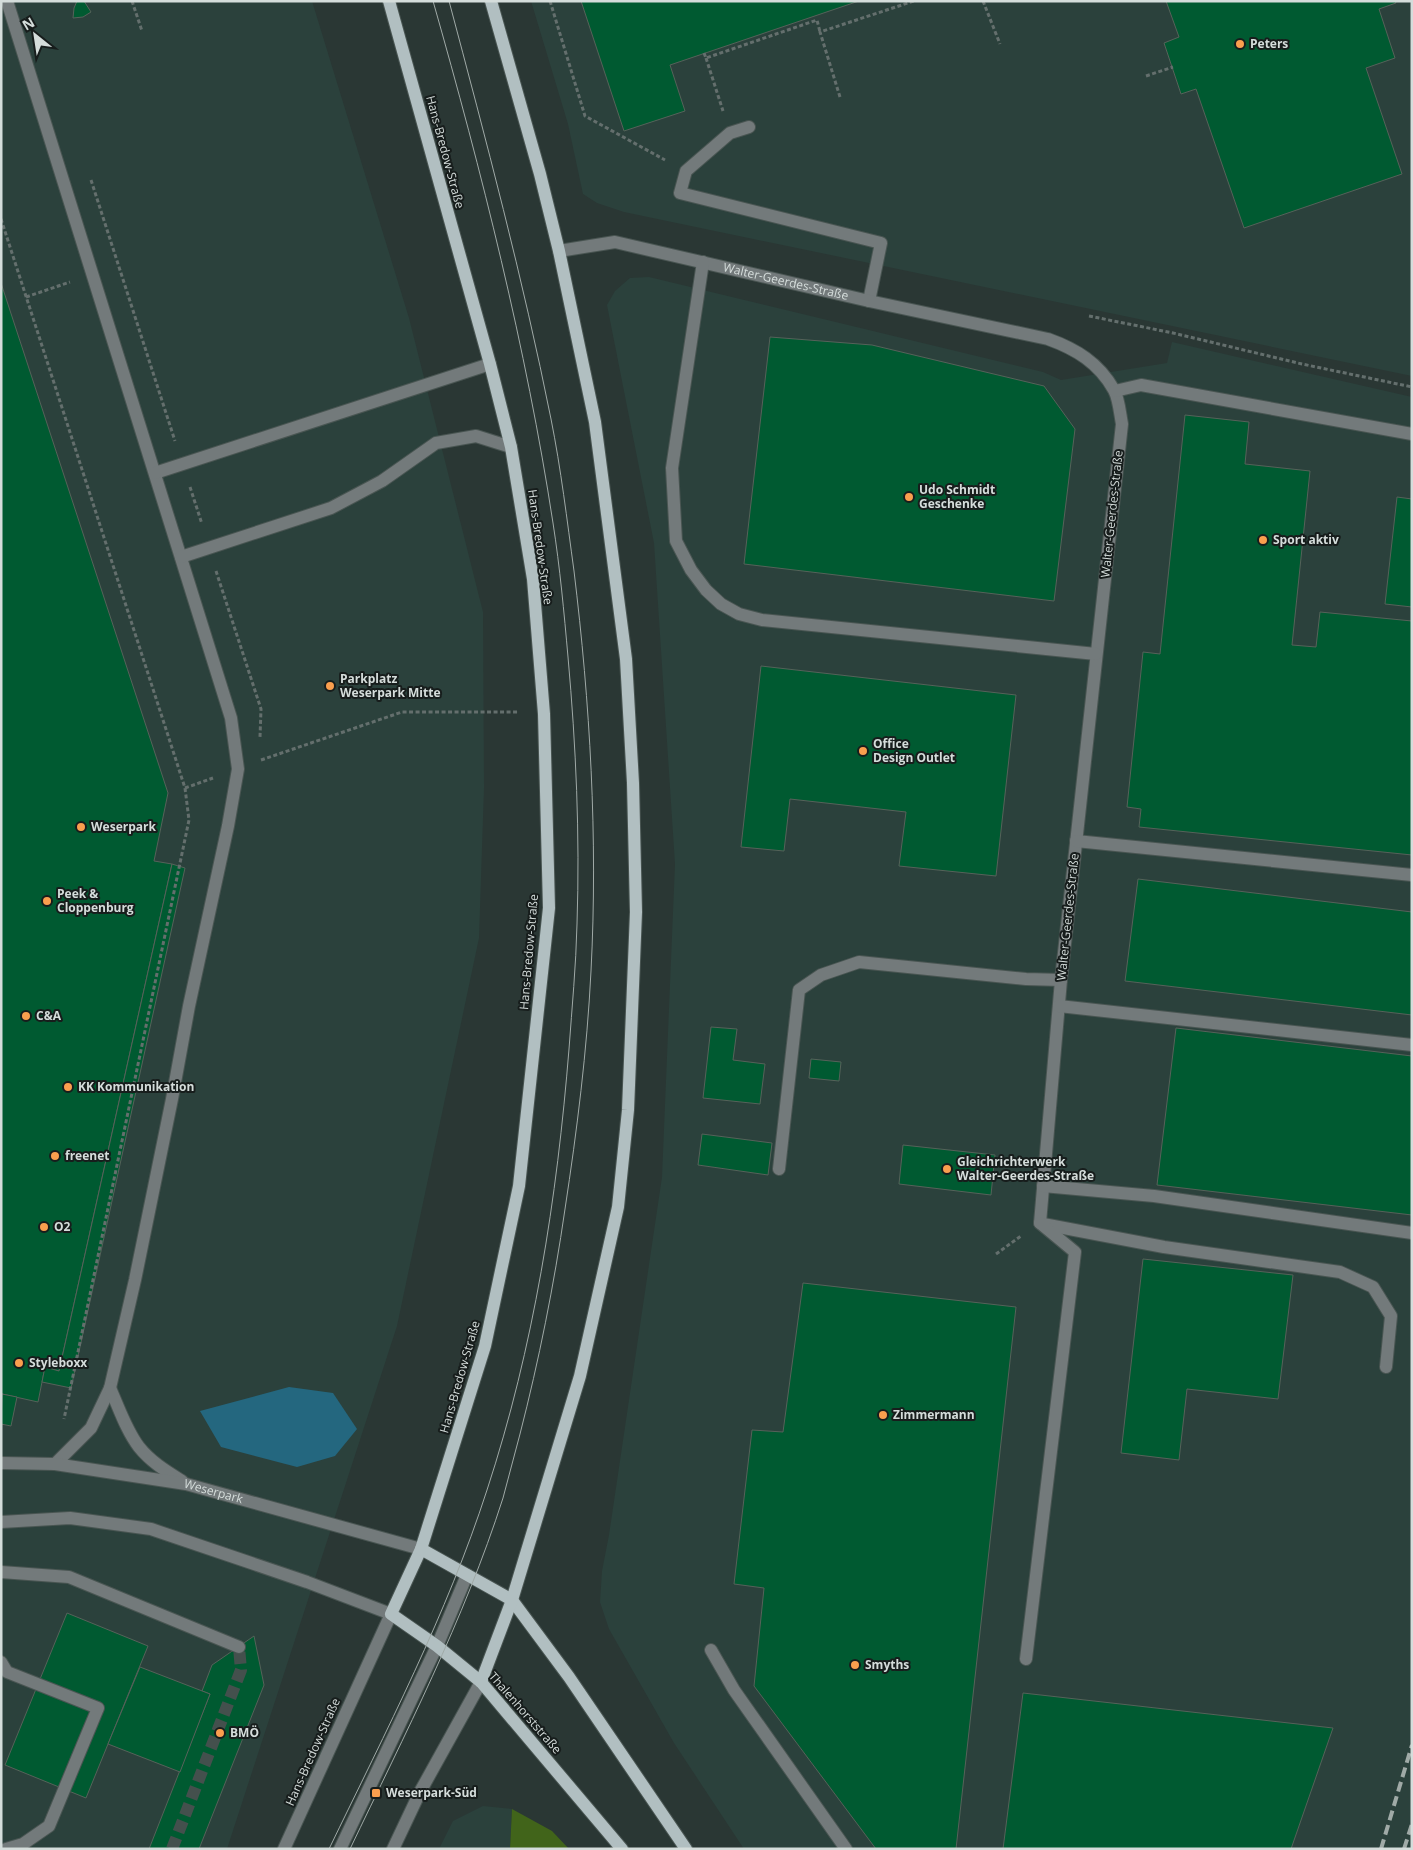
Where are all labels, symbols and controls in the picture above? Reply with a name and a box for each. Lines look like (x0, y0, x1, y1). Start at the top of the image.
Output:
north arrow (10, 10, 60, 60)
text: N (19, 12, 38, 34)
place label: Peters (1250, 35, 1288, 52)
marker: Peters (1234, 38, 1246, 50)
street label: Hans-Bredow-Straße (422, 94, 469, 210)
street label: Walter-Geerdes-Straße (722, 258, 850, 304)
street label: Walter-Geerdes-Straße (1096, 449, 1127, 578)
place label: Udo Schmidt Geschenke (919, 481, 995, 512)
street label: Hans-Bredow-Straße (524, 488, 557, 606)
marker: Udo Schmidt Geschenke (903, 491, 915, 503)
place label: Sport aktiv (1273, 531, 1339, 548)
marker: Sport aktiv (1257, 534, 1269, 546)
place label: Parkplatz Weserpark Mitte (340, 670, 441, 701)
marker: Parkplatz Weserpark Mitte (324, 680, 336, 692)
place label: Office Design Outlet (873, 735, 955, 766)
marker: Office Design Outlet (857, 745, 869, 757)
place label: Weserpark (91, 818, 156, 835)
marker: Weserpark (75, 821, 87, 833)
street label: Walter-Geerdes-Straße (1052, 852, 1083, 981)
place label: Peek & Cloppenburg (57, 885, 134, 916)
street label: Hans-Bredow-Straße (515, 893, 542, 1011)
marker: Peek & Cloppenburg (41, 895, 53, 907)
place label: C&A (36, 1007, 62, 1024)
marker: C&A (20, 1010, 32, 1022)
place label: KK Kommunikation (78, 1078, 194, 1095)
marker: KK Kommunikation (62, 1081, 74, 1093)
place label: freenet (65, 1147, 109, 1164)
marker: freenet (49, 1150, 61, 1162)
place label: Gleichrichterwerk Walter-Geerdes-Straße (957, 1153, 1094, 1184)
marker: Gleichrichterwerk Walter-Geerdes-Straße (941, 1163, 953, 1175)
place label: O2 (54, 1218, 71, 1235)
marker: O2 (38, 1221, 50, 1233)
street label: Hans-Bredow-Straße (435, 1318, 484, 1435)
place label: Styleboxx (29, 1354, 87, 1371)
marker: Styleboxx (13, 1357, 25, 1369)
place label: Zimmermann (893, 1406, 975, 1423)
marker: Zimmermann (877, 1409, 889, 1421)
street label: Weserpark (182, 1475, 246, 1508)
place label: Smyths (865, 1656, 909, 1673)
marker: Smyths (849, 1659, 861, 1671)
street label: Thalenhorststraße (485, 1668, 566, 1757)
street label: Hans-Bredow-Straße (281, 1695, 344, 1808)
place label: BMÖ (230, 1724, 259, 1741)
marker: BMÖ (214, 1727, 226, 1739)
place label: Weserpark-Süd (386, 1784, 477, 1801)
marker: Weserpark-Süd (370, 1787, 382, 1799)

